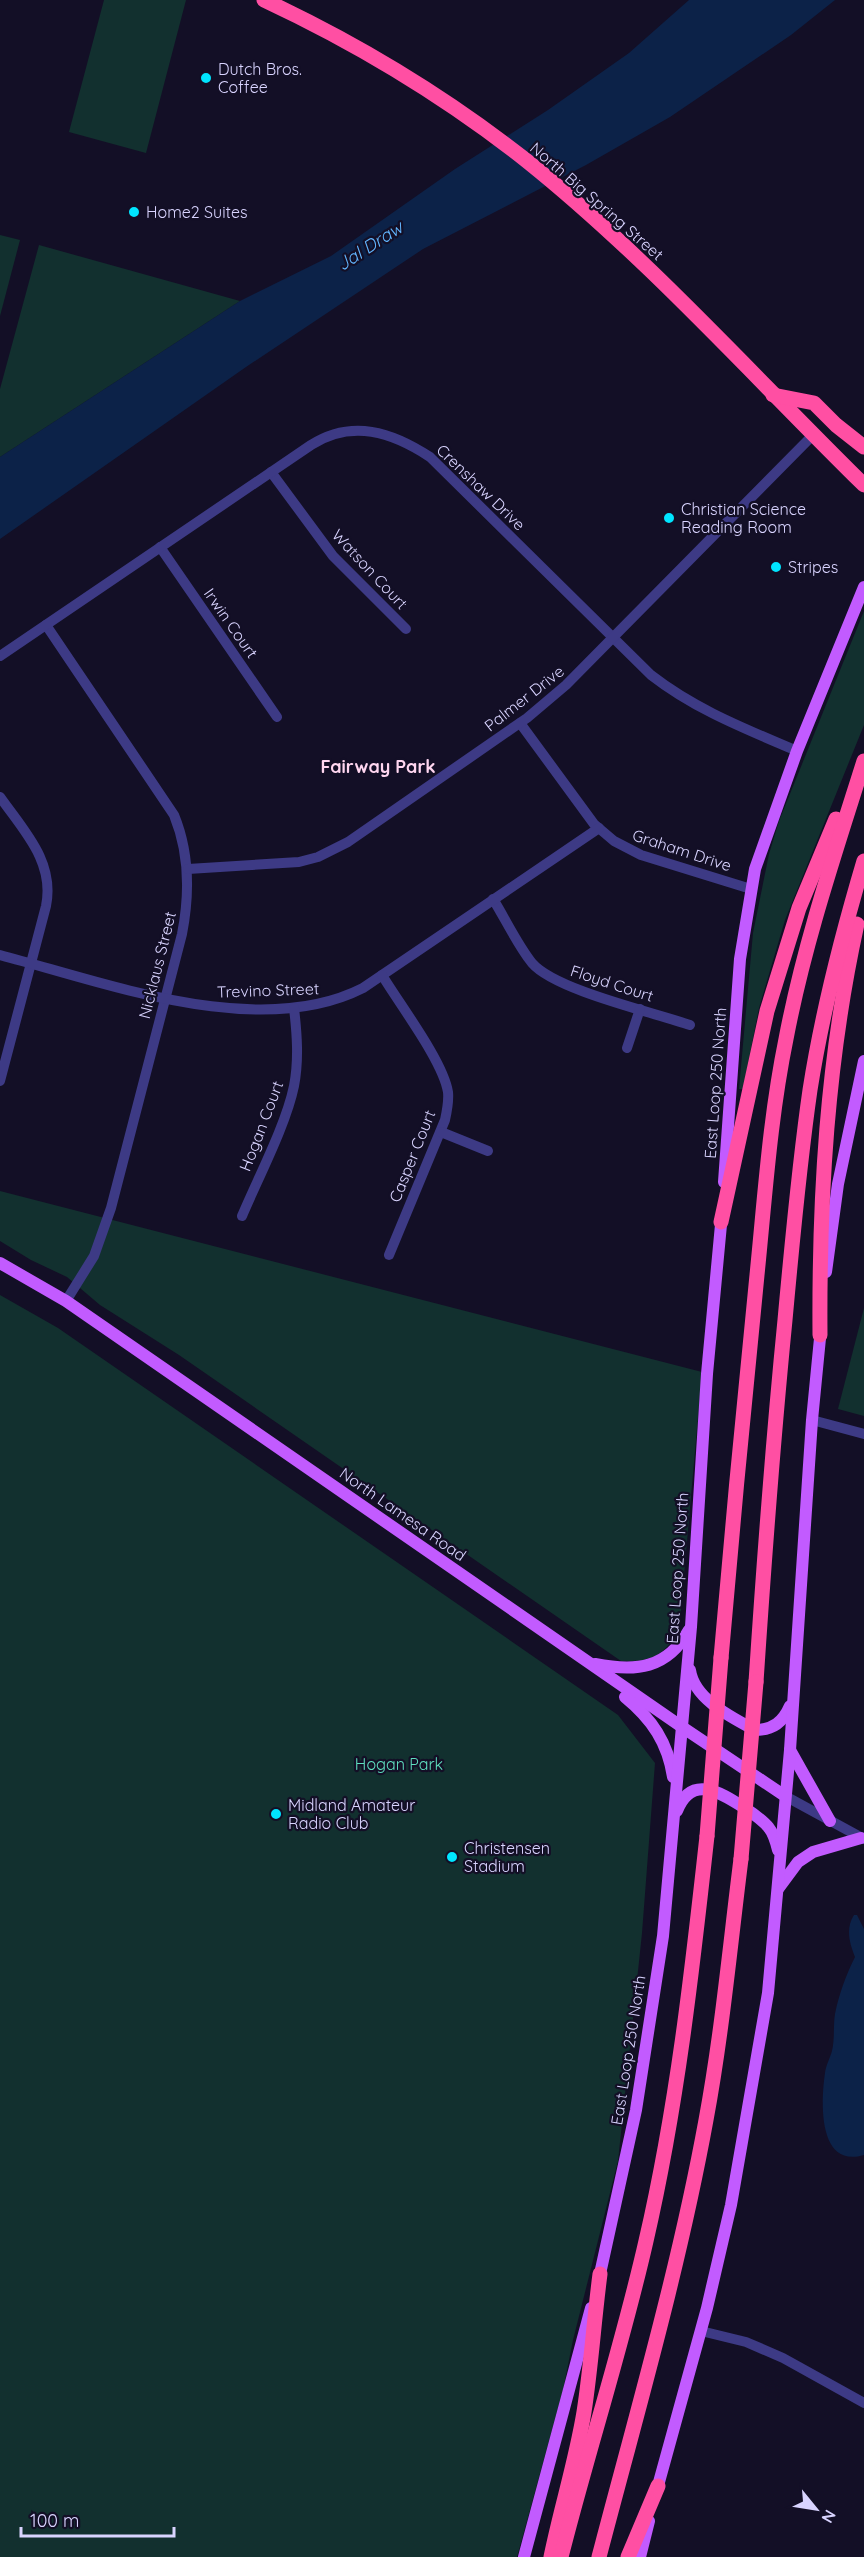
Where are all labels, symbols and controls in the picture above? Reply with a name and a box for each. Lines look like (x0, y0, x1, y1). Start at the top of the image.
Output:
place label: Dutch Bros. Coffee (218, 59, 302, 97)
marker: Dutch Bros. Coffee (199, 71, 213, 85)
street label: North Big Spring Street (526, 138, 668, 264)
place label: Home2 Suites (146, 202, 247, 222)
marker: Home2 Suites (127, 205, 141, 219)
water label: Jal Draw (332, 214, 409, 275)
street label: Crenshaw Drive (432, 440, 530, 534)
place label: Christian Science Reading Room (681, 499, 806, 537)
marker: Christian Science Reading Room (662, 511, 676, 525)
street label: Watson Court (328, 525, 412, 613)
place label: Stripes (788, 557, 838, 577)
marker: Stripes (769, 560, 783, 574)
street label: Irwin Court (200, 584, 262, 662)
street label: Palmer Drive (480, 661, 568, 735)
district label: Fairway Park (321, 755, 435, 778)
street label: Graham Drive (630, 825, 734, 875)
street label: Nicklaus Street (134, 909, 180, 1021)
street label: Floyd Court (568, 960, 656, 1006)
street label: Trevino Street (216, 978, 320, 1002)
street label: East Loop 250 North (700, 1007, 730, 1159)
street label: Hogan Court (235, 1078, 287, 1174)
street label: Casper Court (384, 1107, 440, 1205)
street label: North Lamesa Road (336, 1463, 470, 1565)
street label: East Loop 250 North (662, 1492, 692, 1644)
park label: Hogan Park (355, 1754, 443, 1774)
place label: Midland Amateur Radio Club (288, 1795, 415, 1833)
marker: Midland Amateur Radio Club (269, 1807, 283, 1821)
place label: Christensen Stadium (464, 1838, 550, 1876)
marker: Christensen Stadium (445, 1850, 459, 1864)
street label: East Loop 250 North (606, 1974, 650, 2126)
north arrow (786, 2479, 846, 2539)
scale bar (21, 2500, 174, 2538)
text: N (817, 2506, 841, 2527)
text: 100 m (30, 2509, 79, 2532)

